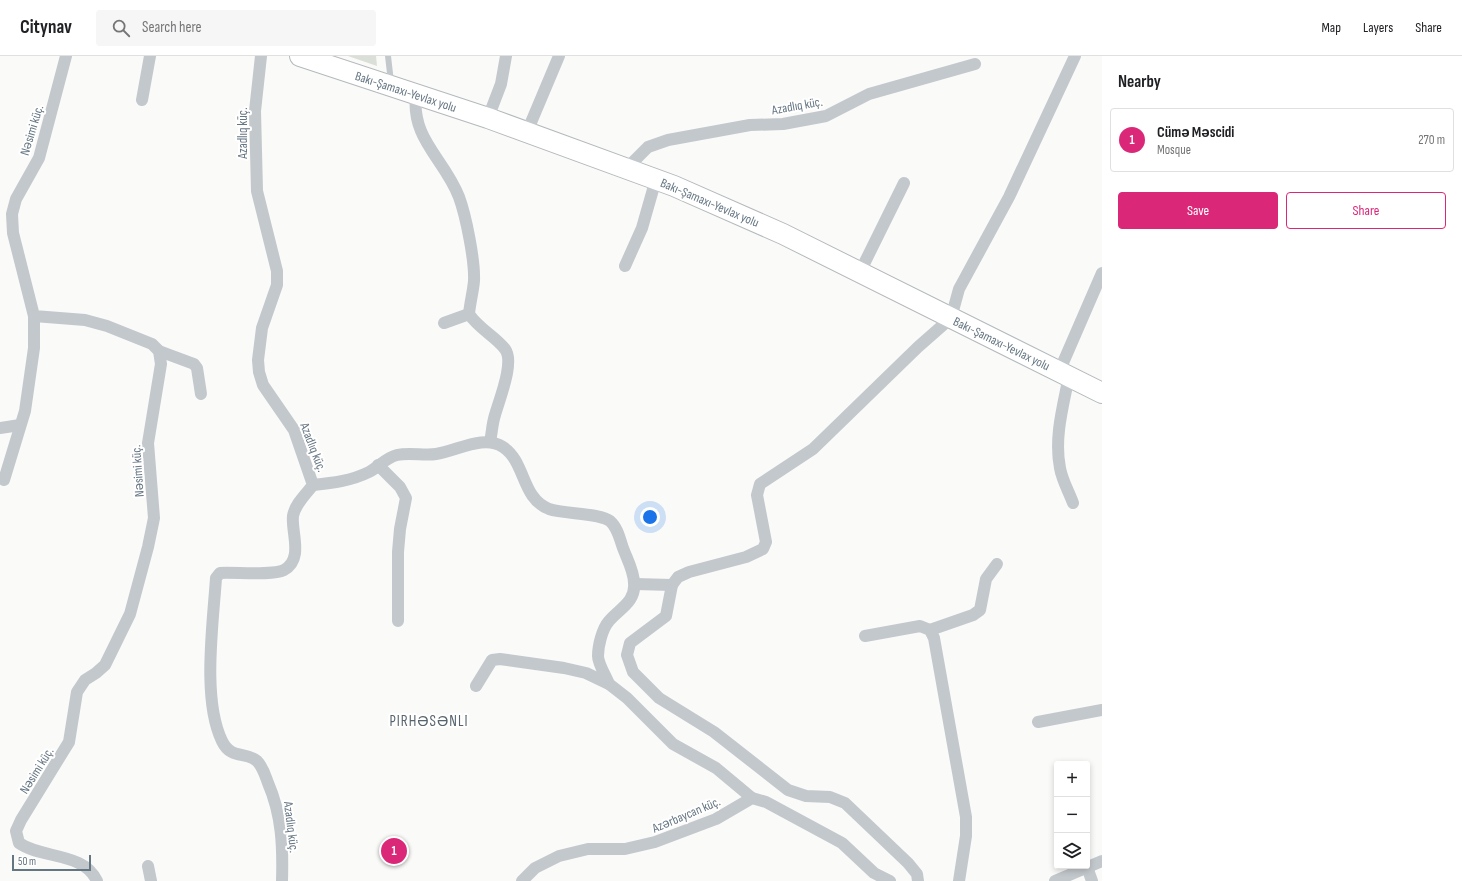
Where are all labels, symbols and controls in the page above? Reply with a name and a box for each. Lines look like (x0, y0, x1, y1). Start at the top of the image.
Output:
search box (96, 10, 376, 46)
text: Citynav (20, 16, 72, 39)
icon: search (110, 17, 132, 39)
text: Search here (142, 18, 202, 37)
text: Map (1321, 19, 1341, 36)
text: Layers (1363, 19, 1393, 36)
text: Share (1415, 19, 1442, 36)
street label: Bakı-Şamaxı-Yevlax yolu (353, 68, 458, 116)
text: Nearby (1118, 72, 1161, 92)
street label: Azadlıq küç. (769, 94, 824, 119)
street label: Nəsimi küç. (17, 103, 47, 158)
street label: Azadlıq küç. (235, 107, 251, 160)
text: Cümə Məscidi (1157, 123, 1234, 142)
text: 1 (1129, 132, 1135, 148)
text: 270 m (1418, 132, 1445, 148)
text: Mosque (1157, 142, 1191, 158)
street label: Bakı-Şamaxı-Yevlax yolu (658, 175, 761, 231)
button: Save (1118, 192, 1278, 229)
button: Share (1286, 192, 1446, 229)
street label: Bakı-Şamaxı-Yevlax yolu (951, 314, 1053, 374)
street label: Azadlıq küç. (296, 420, 330, 474)
street label: Nəsimi küç. (128, 444, 148, 497)
your location (640, 507, 660, 527)
district label: PIRHƏSƏNLI (389, 712, 469, 731)
street label: Nəsimi küç. (16, 744, 57, 797)
map controls (1054, 761, 1090, 869)
button: + (1054, 761, 1090, 797)
street label: Azərbaycan küç. (649, 793, 723, 837)
button: − (1054, 797, 1090, 833)
street label: Azadlıq küç. (280, 800, 302, 854)
button: layers (1054, 833, 1090, 869)
pin: 1 (381, 836, 407, 866)
scale bar (12, 853, 91, 872)
text: 50 m (18, 855, 36, 868)

